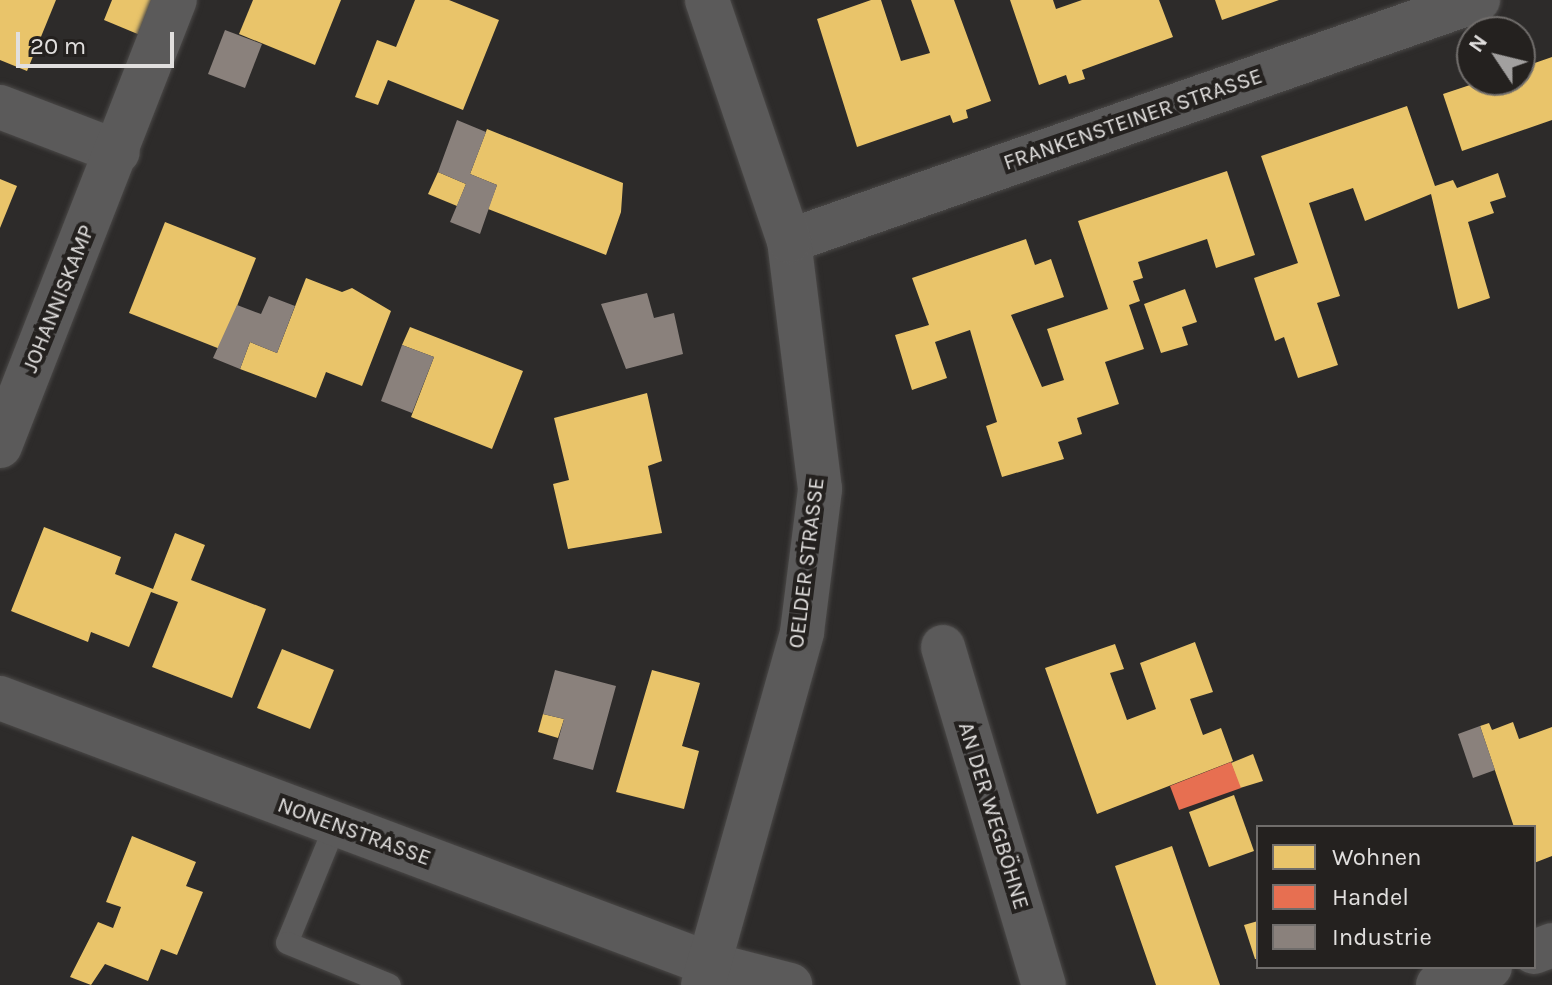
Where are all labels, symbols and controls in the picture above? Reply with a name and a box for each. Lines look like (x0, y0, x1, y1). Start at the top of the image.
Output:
scale bar (20, 16, 178, 66)
north arrow (1456, 16, 1536, 96)
text: N (1463, 29, 1493, 57)
text: 20 m (30, 32, 86, 60)
street label: FRANKENSTEINER STRASSE (1000, 63, 1266, 177)
street label: JOHANNISKAMP (17, 221, 101, 377)
street label: OELDER STRASSE (783, 476, 831, 650)
street label: AN DER WEGBÖHNE (952, 719, 1034, 913)
street label: NONENSTRASSE (274, 792, 434, 872)
legend (1256, 825, 1536, 969)
text: Wohnen (1332, 843, 1422, 871)
text: Handel (1332, 883, 1409, 911)
text: Industrie (1332, 923, 1432, 951)

